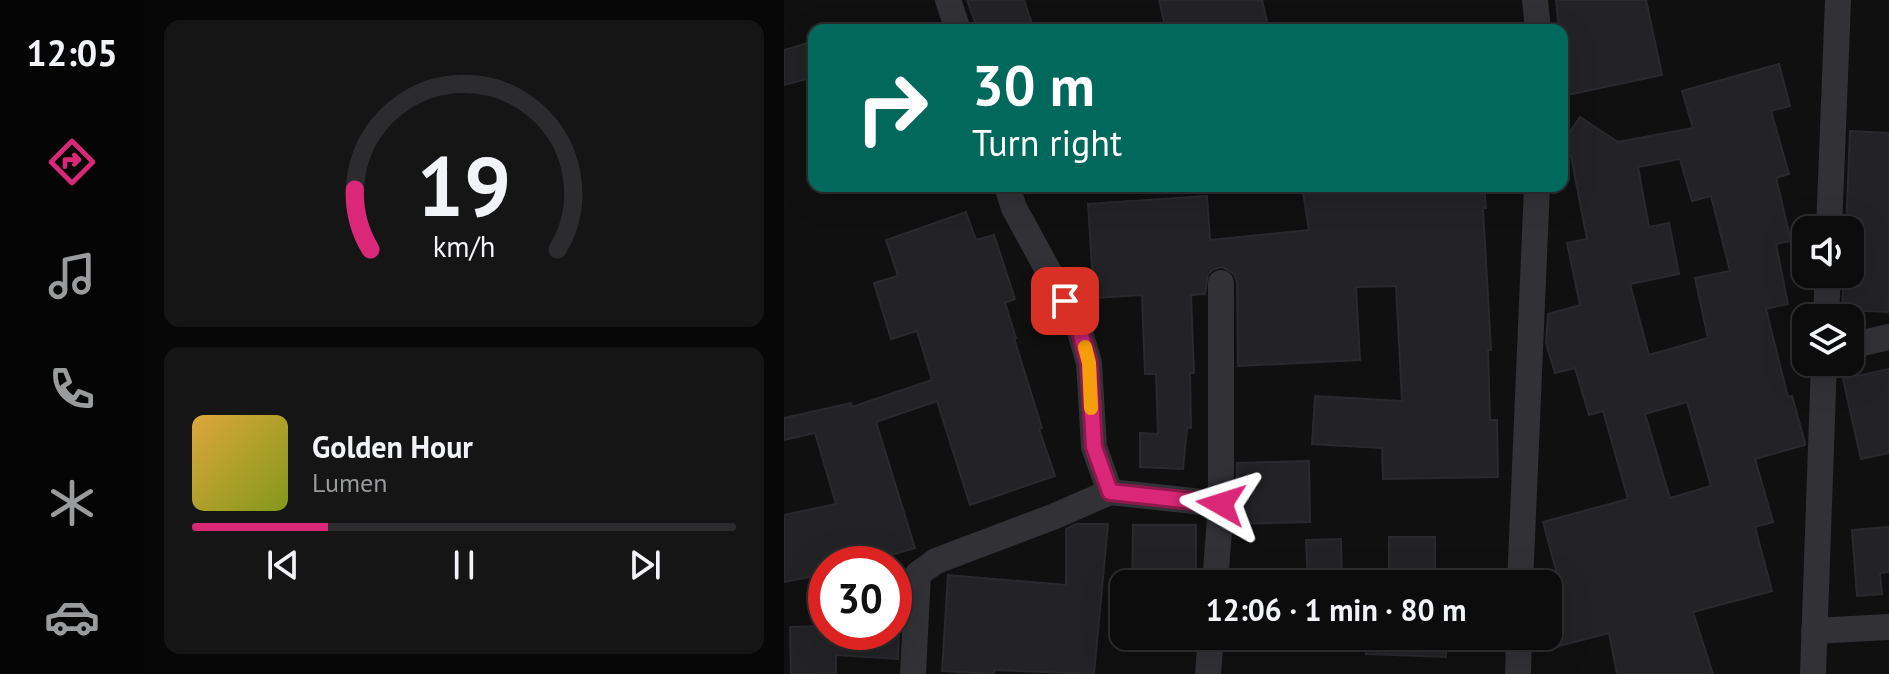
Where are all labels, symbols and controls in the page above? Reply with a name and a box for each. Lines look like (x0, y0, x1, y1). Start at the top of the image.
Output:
text: 12:05 (26, 29, 118, 76)
text: 30 m (972, 49, 1095, 121)
icon: right (840, 56, 944, 160)
text: Turn right (972, 119, 1122, 166)
text: 19 (417, 130, 511, 238)
icon: directions (44, 134, 100, 190)
map controls (1792, 216, 1864, 376)
button: sound (1792, 216, 1864, 288)
text: km/h (433, 228, 495, 265)
icon: music (44, 248, 100, 304)
pin (1031, 267, 1099, 335)
icon: arrive (1043, 279, 1087, 323)
button: layers (1792, 304, 1864, 376)
icon: phone (44, 361, 100, 417)
text: Golden Hour (312, 427, 473, 466)
position arrow (1179, 462, 1263, 546)
text: Lumen (312, 466, 387, 499)
icon: climate (44, 475, 100, 531)
icon: previous (261, 543, 305, 587)
icon: pause (442, 543, 486, 587)
icon: next (623, 543, 667, 587)
speed limit sign: 30 (808, 546, 912, 650)
icon: car (44, 589, 100, 645)
text: 12:06 · 1 min · 80 m (1206, 590, 1466, 629)

